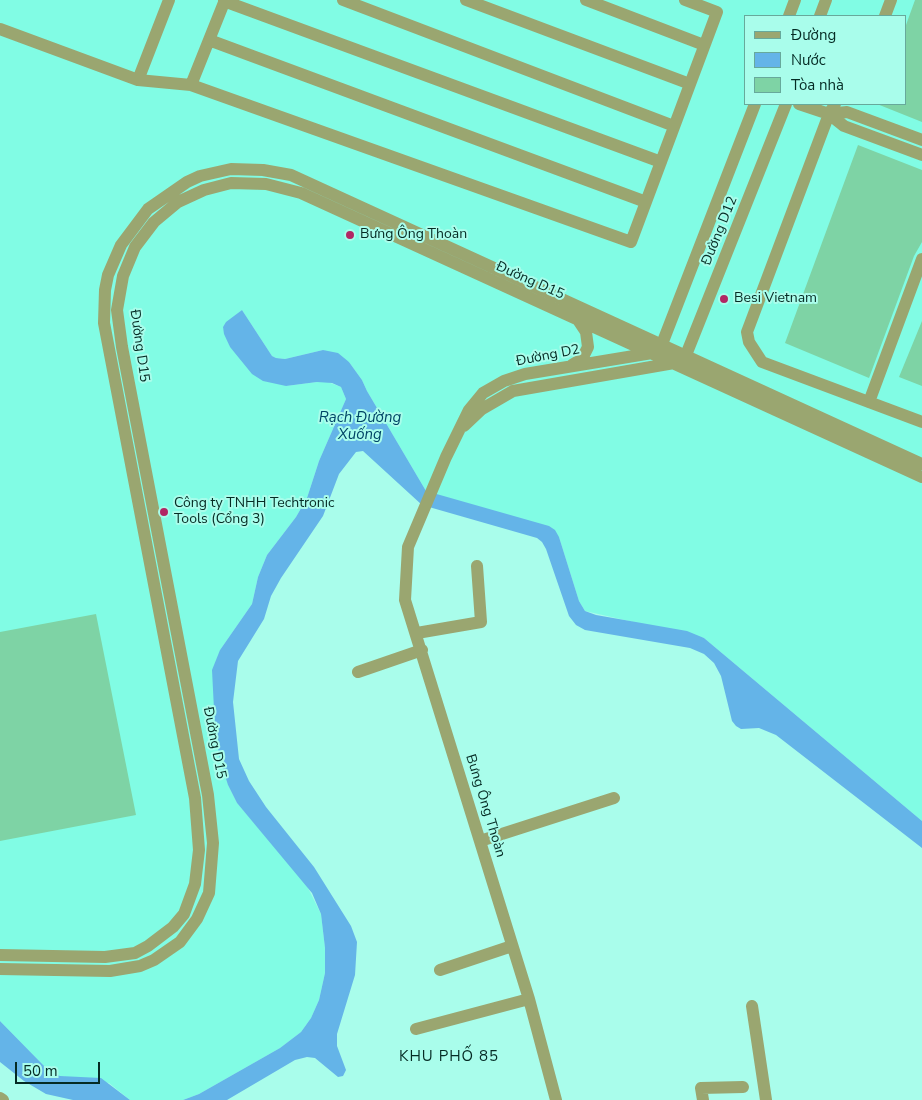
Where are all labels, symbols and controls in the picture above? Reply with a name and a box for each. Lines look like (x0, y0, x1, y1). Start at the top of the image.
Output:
legend (744, 15, 907, 105)
text: Đường (791, 25, 836, 45)
text: Nước (791, 50, 826, 70)
text: Tòa nhà (791, 75, 844, 95)
street label: Đường D12 (699, 194, 741, 268)
place label: Bưng Ông Thoàn (360, 227, 467, 243)
marker: Bưng Ông Thoàn (344, 229, 356, 241)
street label: Đường D15 (493, 258, 567, 304)
place label: Besi Vietnam (734, 291, 817, 307)
marker: Besi Vietnam (718, 293, 730, 305)
street label: Đường D15 (126, 309, 152, 383)
street label: Đường D2 (515, 342, 581, 370)
water label: Rạch Đường Xuống (319, 409, 401, 444)
place label: Công ty TNHH Techtronic Tools (Cổng 3) (174, 496, 334, 528)
marker: Công ty TNHH Techtronic Tools (Cổng 3) (158, 506, 170, 518)
street label: Đường D15 (199, 706, 229, 780)
street label: Bưng Ông Thoàn (461, 752, 509, 860)
district label: KHU PHỐ 85 (398, 1048, 500, 1066)
scale bar (18, 1052, 102, 1084)
text: 50 m (23, 1061, 58, 1081)

